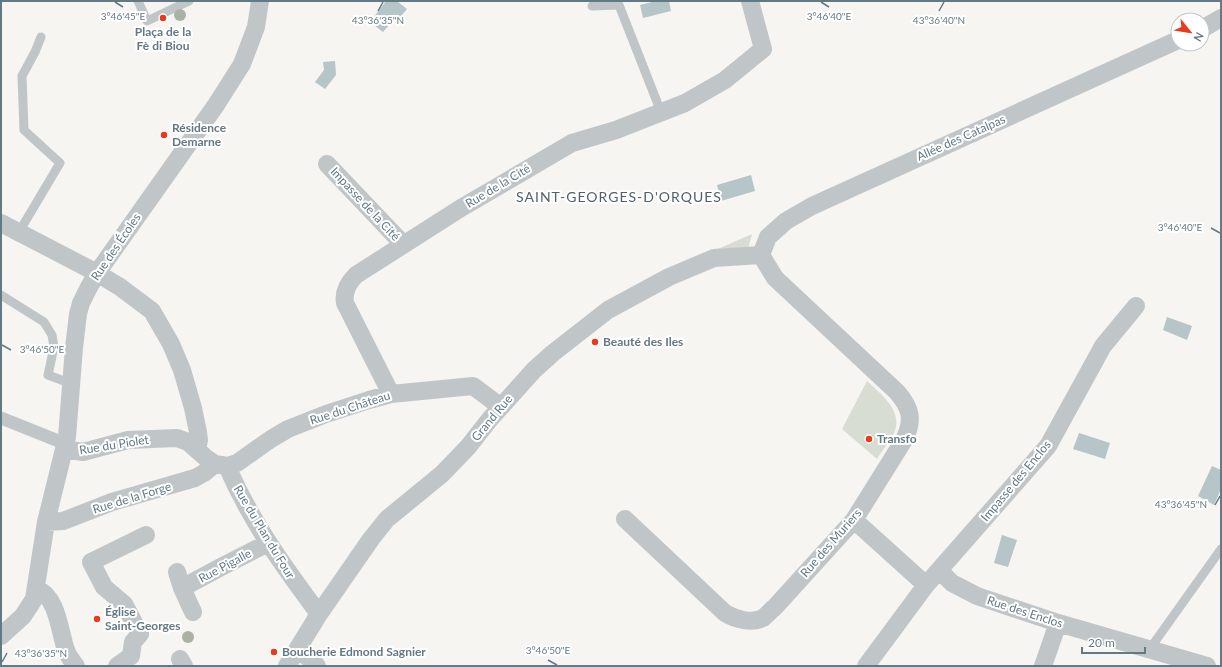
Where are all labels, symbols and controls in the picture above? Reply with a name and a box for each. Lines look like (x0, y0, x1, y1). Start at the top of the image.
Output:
text: 3°46'45"E (101, 10, 146, 22)
text: 3°46'40"E (807, 10, 852, 22)
north arrow (1170, 12, 1210, 52)
marker: Plaça de la Fè di Biou (158, 13, 168, 23)
text: 43°36'35"N (352, 14, 404, 26)
text: 43°36'40"N (913, 14, 965, 26)
place label: Plaça de la Fè di Biou (135, 24, 191, 53)
text: N (1191, 30, 1207, 44)
street label: Allée des Catalpas (914, 111, 1008, 164)
place label: Résidence Demarne (172, 120, 227, 149)
marker: Résidence Demarne (159, 130, 169, 140)
street label: Rue de la Cité (463, 160, 533, 211)
street label: Impasse de la Cité (327, 164, 403, 244)
district label: SAINT-GEORGES-D'ORQUES (516, 188, 722, 205)
street label: Rue des Écoles (88, 210, 144, 283)
text: 3°46'40"E (1158, 221, 1203, 233)
place label: Beauté des Iles (603, 334, 683, 349)
marker: Beauté des Iles (590, 337, 600, 347)
text: 3°46'50"E (20, 343, 65, 355)
street label: Rue du Château (308, 387, 392, 428)
street label: Grand Rue (468, 392, 515, 444)
place label: Transfo (877, 431, 917, 446)
street label: Rue du Piolet (78, 432, 150, 457)
marker: Transfo (864, 434, 874, 444)
street label: Impasse des Enclos (977, 437, 1054, 524)
street label: Rue de la Forge (91, 478, 173, 517)
street label: Rue du Plan du Four (231, 482, 299, 582)
text: 43°36'45"N (1155, 498, 1207, 510)
street label: Rue des Muriers (797, 505, 864, 580)
street label: Rue Pigalle (196, 545, 254, 586)
street label: Rue des Enclos (985, 592, 1065, 631)
place label: Église Saint-Georges (105, 604, 181, 633)
marker: Église Saint-Georges (92, 614, 102, 624)
scale bar (1082, 629, 1145, 655)
text: 20 m (1088, 635, 1115, 650)
place label: Boucherie Edmond Sagnier (282, 644, 426, 659)
text: 3°46'50"E (526, 644, 571, 656)
text: 43°36'35"N (15, 647, 67, 659)
marker: Boucherie Edmond Sagnier (269, 647, 279, 657)

